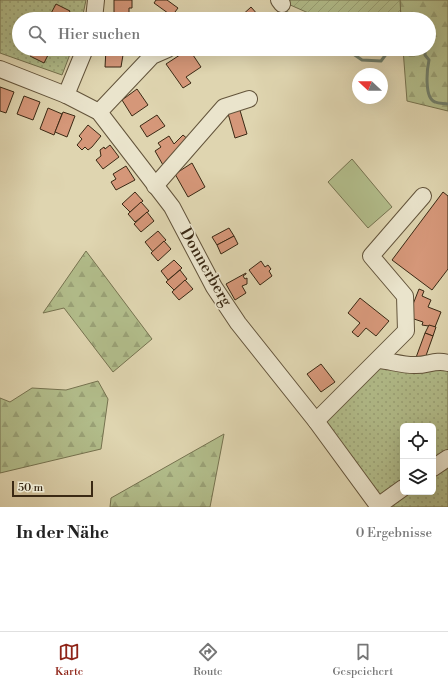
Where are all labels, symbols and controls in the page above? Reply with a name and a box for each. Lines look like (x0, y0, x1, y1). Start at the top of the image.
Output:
search box (12, 12, 436, 56)
icon: search (26, 23, 48, 45)
text: Hier suchen (58, 25, 140, 44)
north arrow (352, 68, 388, 104)
street label: Donnerberg (175, 224, 237, 311)
map controls (400, 423, 436, 495)
button: locate (400, 423, 436, 459)
button: layers (400, 459, 436, 495)
scale bar (12, 479, 93, 498)
text: 50 m (18, 481, 43, 495)
text: In der Nähe (16, 522, 109, 544)
text: 0 Ergebnisse (356, 525, 432, 541)
tab: Karte (55, 641, 83, 679)
tab: Route (193, 641, 223, 679)
tab: Gespeichert (332, 641, 393, 679)

